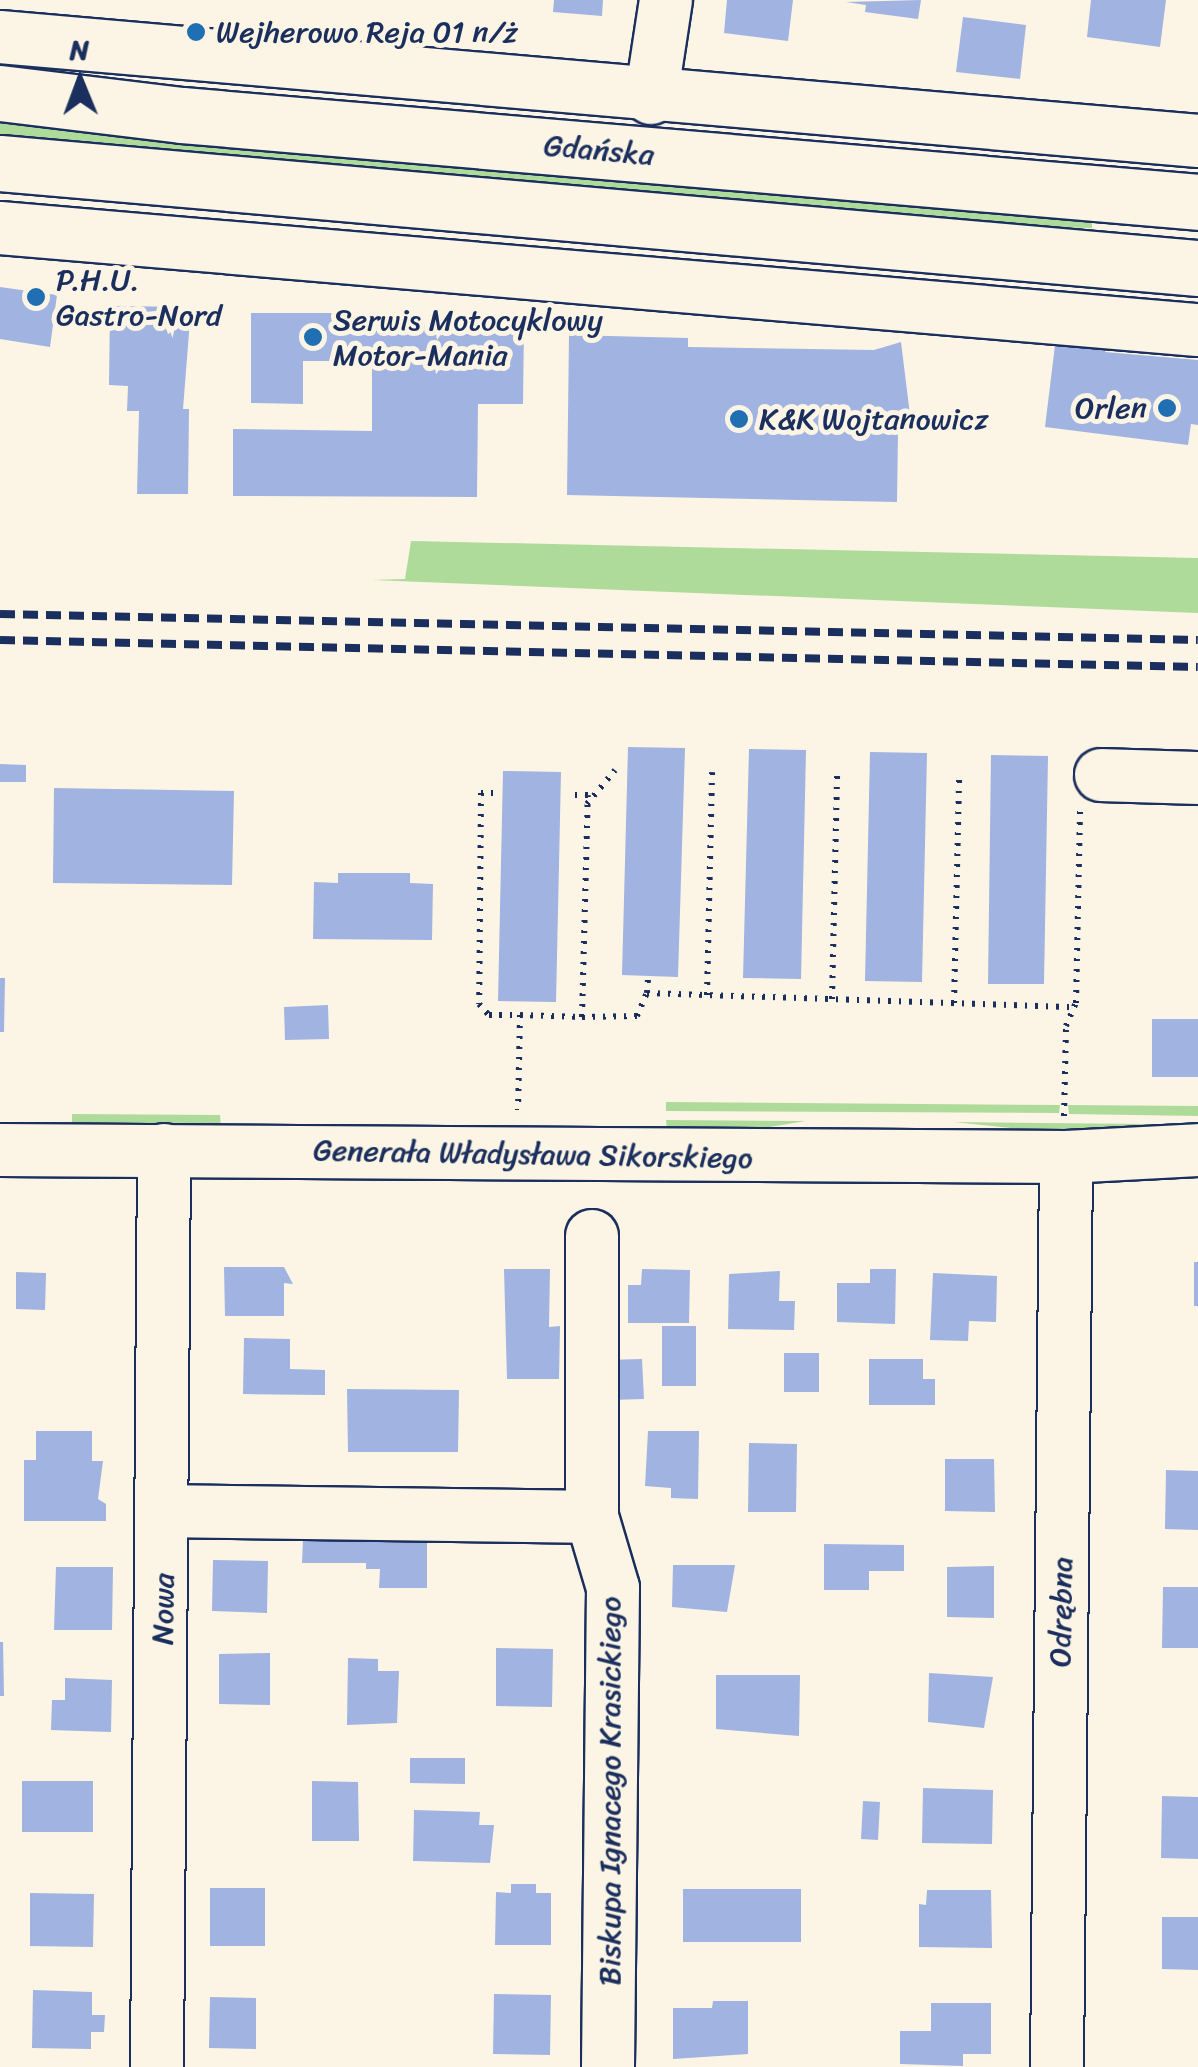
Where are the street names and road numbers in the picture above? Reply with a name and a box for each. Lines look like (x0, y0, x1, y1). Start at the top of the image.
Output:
street label: Gdańska (542, 127, 656, 173)
street label: Generała Władysława Sikorskiego (313, 1132, 753, 1176)
street label: Odrębna (1042, 1557, 1080, 1667)
street label: Nowa (144, 1573, 182, 1645)
street label: Biskupa Ignacego Krasickiego (592, 1596, 628, 1986)

